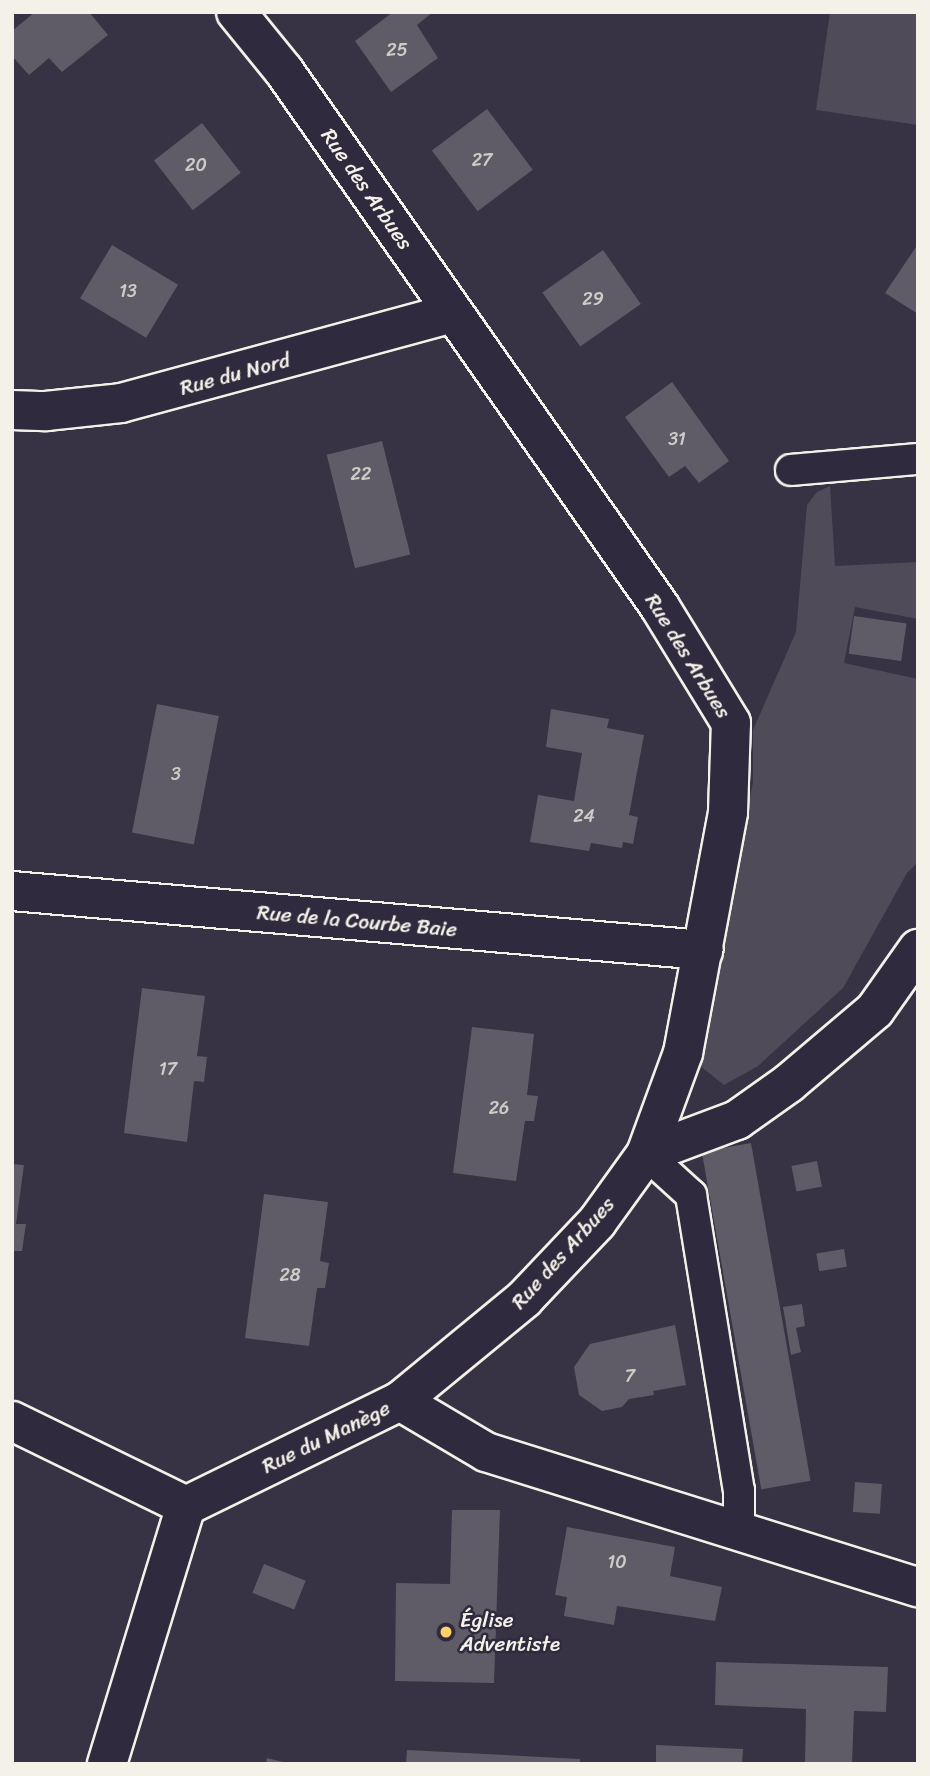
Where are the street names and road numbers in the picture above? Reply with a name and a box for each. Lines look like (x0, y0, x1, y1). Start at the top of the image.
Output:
street label: Rue des Arbues (316, 124, 418, 254)
street label: Rue du Nord (177, 347, 293, 401)
street label: Rue des Arbues (640, 589, 736, 723)
street label: Rue de la Courbe Baie (256, 900, 458, 942)
street label: Rue des Arbues (506, 1192, 620, 1314)
street label: Rue du Manège (258, 1395, 394, 1479)

